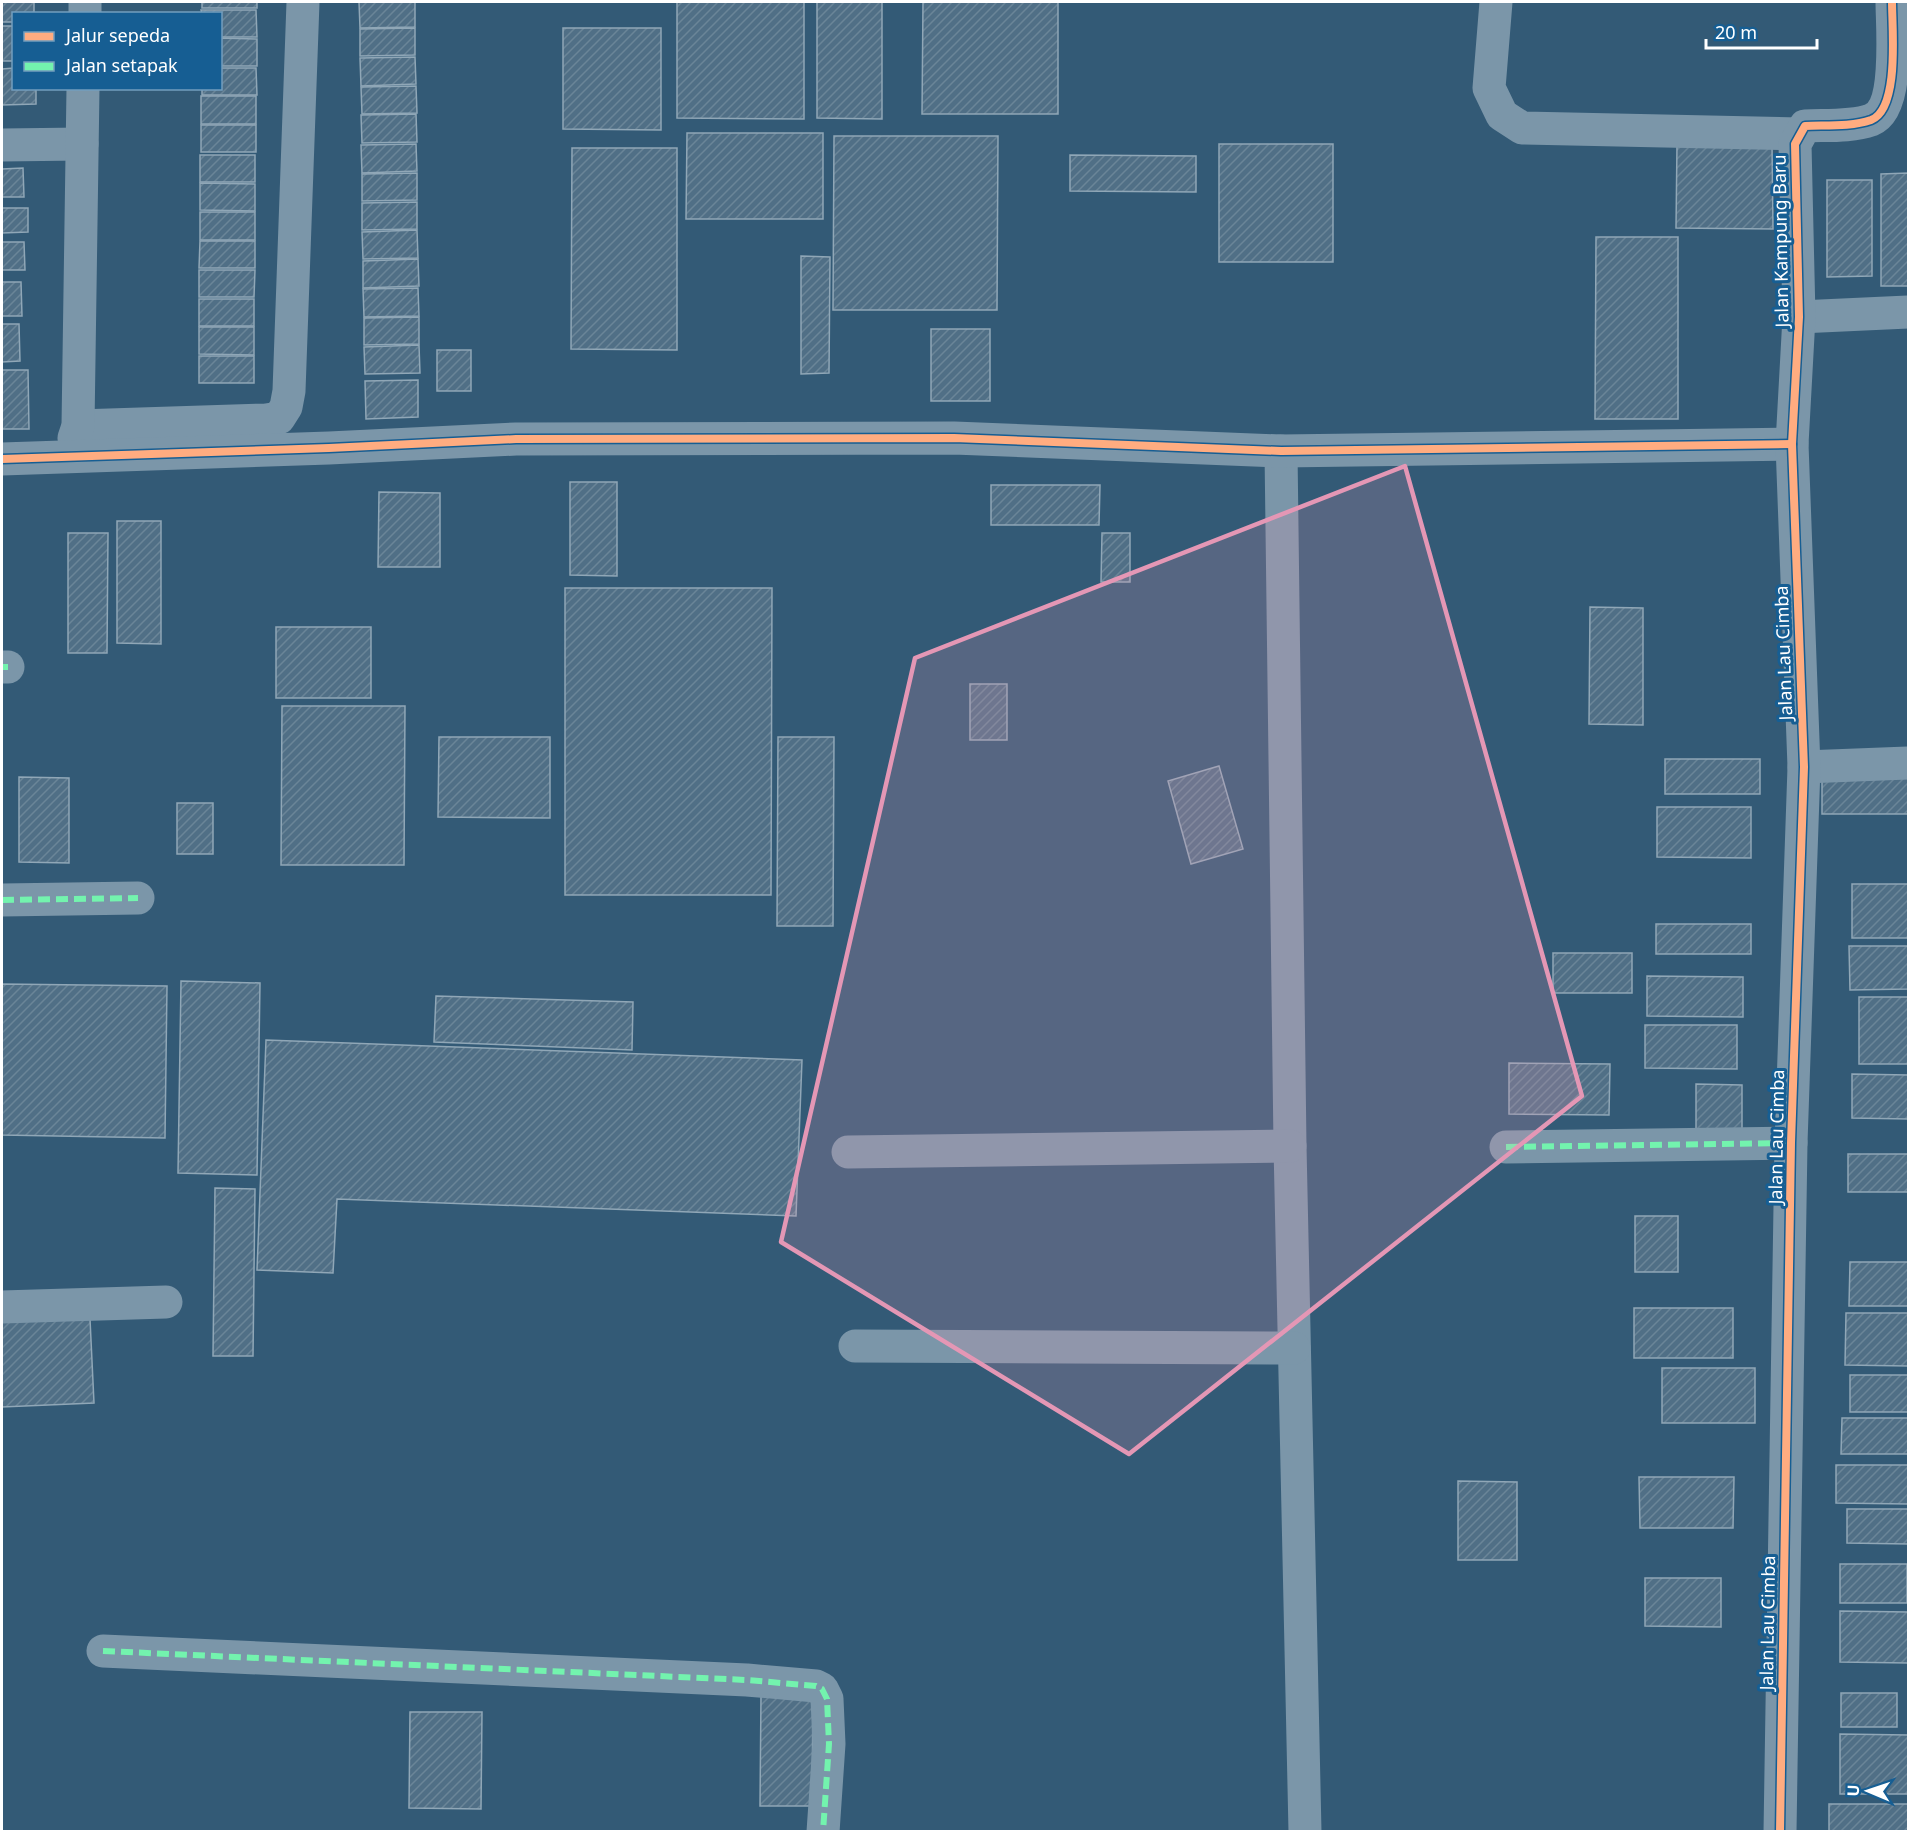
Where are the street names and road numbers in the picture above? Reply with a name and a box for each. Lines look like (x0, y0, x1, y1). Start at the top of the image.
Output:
street label: Jalan Kampung Baru (1766, 154, 1794, 330)
street label: Jalan Lau Cimba (1769, 585, 1797, 723)
street label: Jalan Lau Cimba (1763, 1069, 1789, 1207)
street label: Jalan Lau Cimba (1754, 1555, 1780, 1693)

